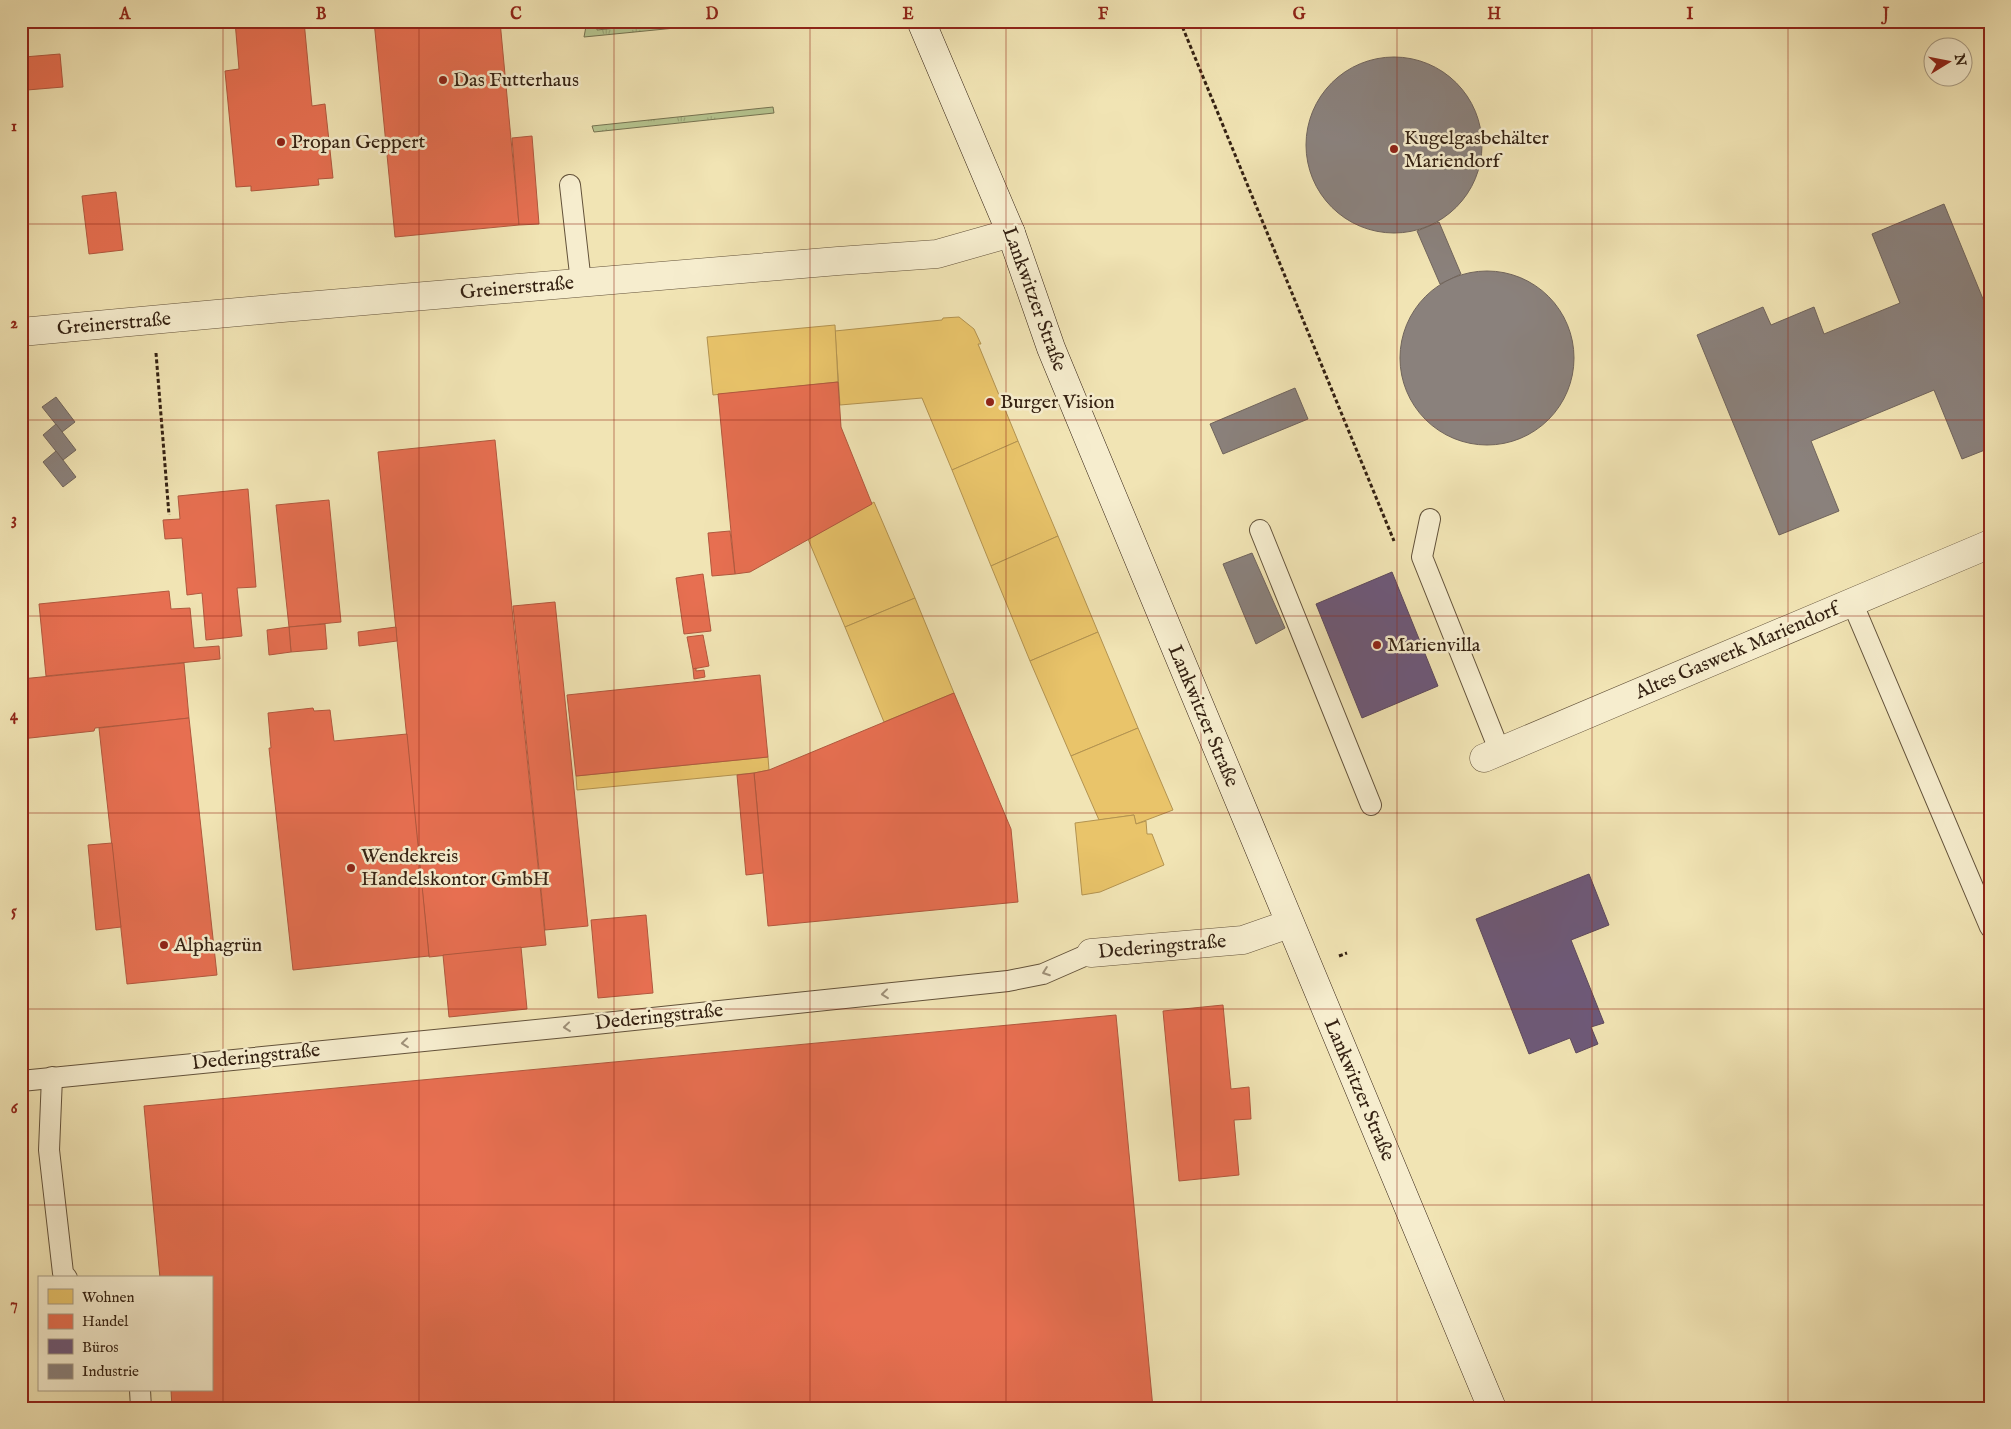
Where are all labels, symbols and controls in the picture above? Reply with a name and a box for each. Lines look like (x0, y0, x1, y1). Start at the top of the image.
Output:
text: A (119, 5, 132, 25)
text: B (316, 5, 327, 25)
text: C (510, 5, 522, 25)
text: D (706, 5, 719, 25)
text: E (902, 5, 914, 25)
text: F (1098, 5, 1109, 25)
text: G (1293, 5, 1306, 25)
text: H (1487, 5, 1501, 25)
text: I (1687, 5, 1694, 25)
text: J (1881, 5, 1890, 25)
north arrow (1924, 38, 1974, 88)
text: N (1950, 51, 1970, 67)
place label: Das Futterhaus (453, 68, 579, 93)
marker: Das Futterhaus (437, 74, 449, 86)
text: 1 (11, 117, 17, 137)
place label: Kugelgasbehälter Mariendorf (1404, 126, 1549, 174)
place label: Propan Geppert (291, 130, 425, 155)
marker: Propan Geppert (275, 136, 287, 148)
marker: Kugelgasbehälter Mariendorf (1388, 143, 1400, 155)
street label: Lankwitzer Straße (996, 223, 1072, 375)
street label: Greinerstraße (459, 271, 575, 305)
street label: Greinerstraße (56, 307, 172, 341)
text: 2 (10, 314, 18, 334)
place label: Burger Vision (1000, 390, 1115, 415)
marker: Burger Vision (984, 396, 996, 408)
text: 3 (11, 510, 17, 530)
street label: Altes Gaswerk Mariendorf (1631, 595, 1846, 706)
place label: Marienvilla (1387, 633, 1481, 658)
marker: Marienvilla (1371, 639, 1383, 651)
street label: Lankwitzer Straße (1162, 641, 1244, 791)
text: 4 (10, 706, 19, 726)
place label: Wendekreis Handelskontor GmbH (361, 844, 550, 892)
marker: Wendekreis Handelskontor GmbH (345, 862, 357, 874)
text: 5 (11, 902, 17, 922)
street label: Dederingstraße (1097, 929, 1227, 965)
place label: Alphagrün (173, 933, 263, 958)
marker: Alphagrün (158, 939, 170, 951)
one-way arrow (1042, 966, 1051, 976)
one-way arrow (881, 988, 889, 999)
street label: Dederingstraße (594, 998, 724, 1036)
street label: Lankwitzer Straße (1318, 1015, 1400, 1165)
one-way arrow (563, 1021, 571, 1032)
one-way arrow (401, 1037, 409, 1048)
street label: Dederingstraße (191, 1038, 321, 1076)
text: 6 (11, 1099, 19, 1119)
legend (38, 1276, 212, 1392)
text: Wohnen (82, 1288, 134, 1307)
text: 7 (10, 1295, 18, 1315)
text: Handel (82, 1312, 129, 1331)
text: Büros (82, 1338, 119, 1357)
text: Industrie (82, 1362, 139, 1381)

